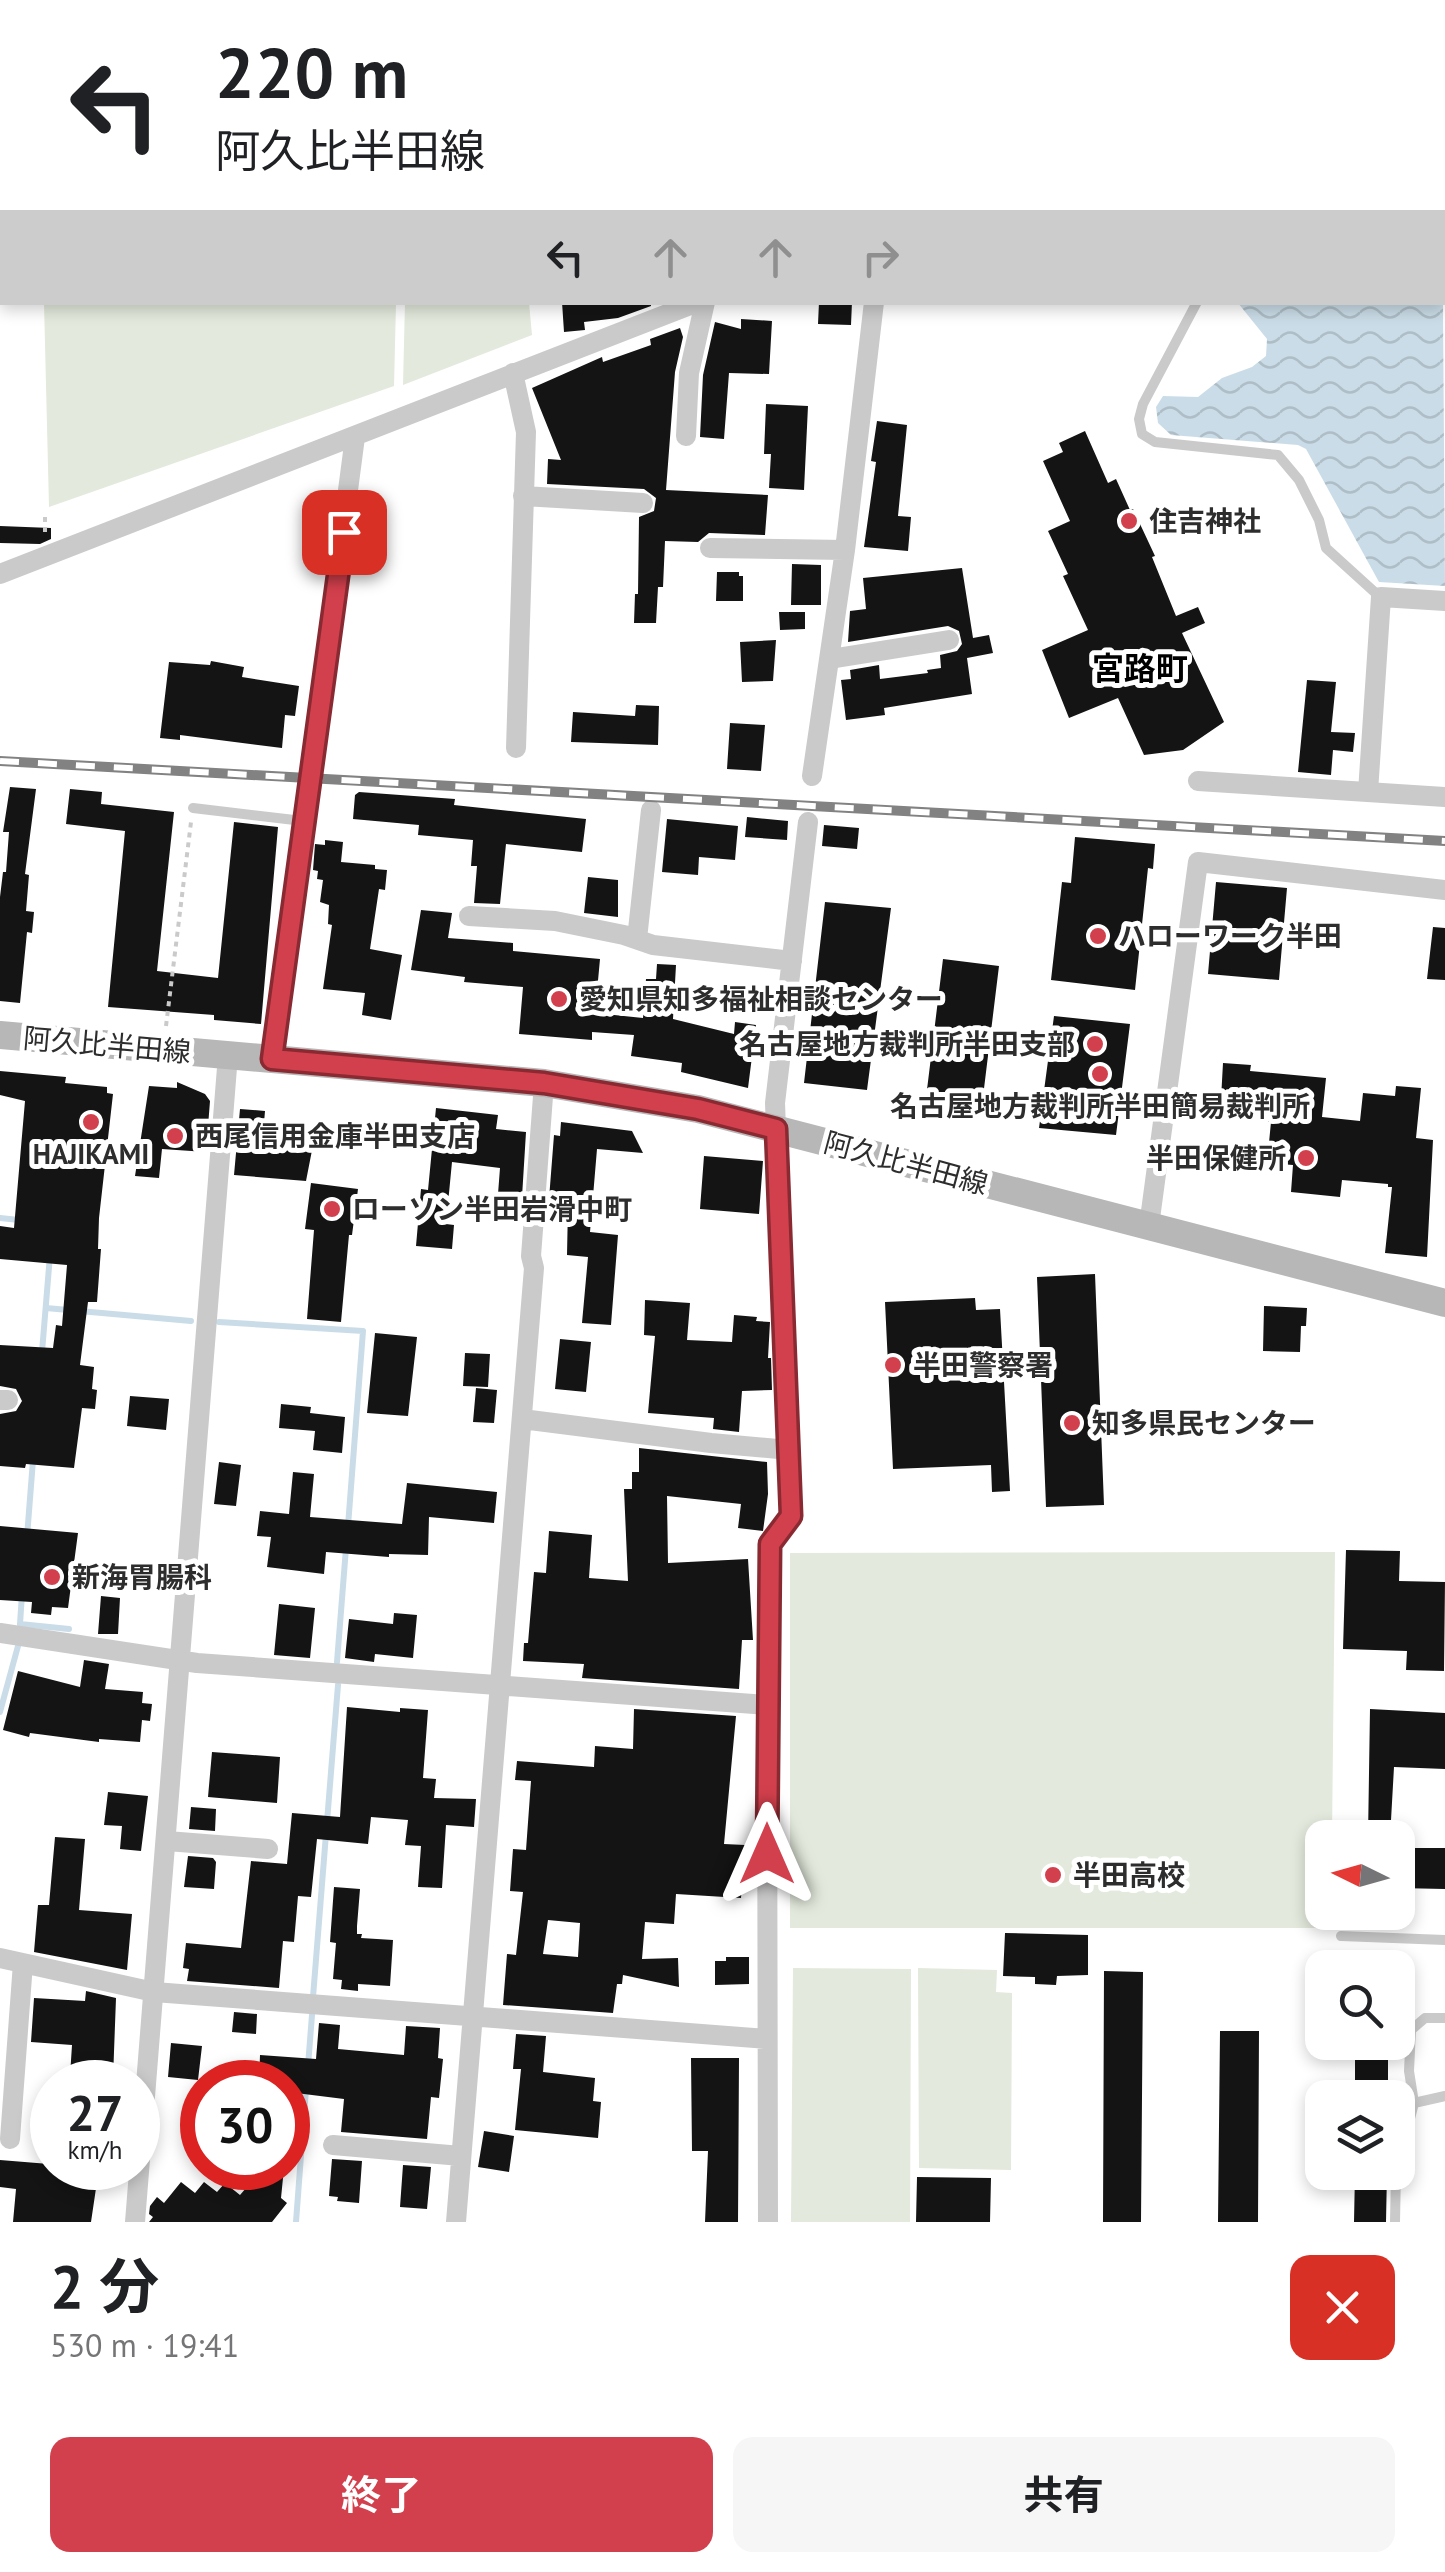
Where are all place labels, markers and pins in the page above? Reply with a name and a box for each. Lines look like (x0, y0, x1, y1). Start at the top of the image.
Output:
pin (302, 490, 387, 575)
place label: 住吉神社 (1149, 502, 1261, 539)
marker: 住吉神社 (1118, 510, 1140, 532)
place label: ハローワーク半田 (1118, 917, 1342, 954)
marker: ハローワーク半田 (1087, 925, 1109, 947)
place label: 愛知県知多福祉相談センター (579, 980, 943, 1017)
marker: 愛知県知多福祉相談センター (548, 988, 570, 1010)
place label: 名古屋地方裁判所半田支部 (739, 1025, 1075, 1062)
marker: 名古屋地方裁判所半田支部 (1084, 1033, 1106, 1055)
marker: 名古屋地方裁判所半田簡易裁判所 (1089, 1063, 1111, 1085)
place label: 名古屋地方裁判所半田簡易裁判所 (890, 1087, 1310, 1124)
marker: HAJIKAMI (80, 1111, 102, 1133)
place label: 西尾信用金庫半田支店 (195, 1117, 475, 1154)
marker: 西尾信用金庫半田支店 (164, 1125, 186, 1147)
place label: HAJIKAMI (33, 1135, 149, 1172)
place label: 半田保健所 (1146, 1139, 1286, 1176)
marker: 半田保健所 (1295, 1147, 1317, 1169)
place label: ローソン半田岩滑中町 (352, 1190, 632, 1227)
marker: ローソン半田岩滑中町 (321, 1198, 343, 1220)
place label: 半田警察署 (913, 1346, 1053, 1383)
marker: 半田警察署 (882, 1354, 904, 1376)
place label: 知多県民センター (1092, 1404, 1316, 1441)
marker: 知多県民センター (1061, 1412, 1083, 1434)
place label: 新海胃腸科 (72, 1558, 212, 1595)
marker: 新海胃腸科 (41, 1566, 63, 1588)
place label: 半田高校 (1073, 1856, 1185, 1893)
marker: 半田高校 (1042, 1864, 1064, 1886)

